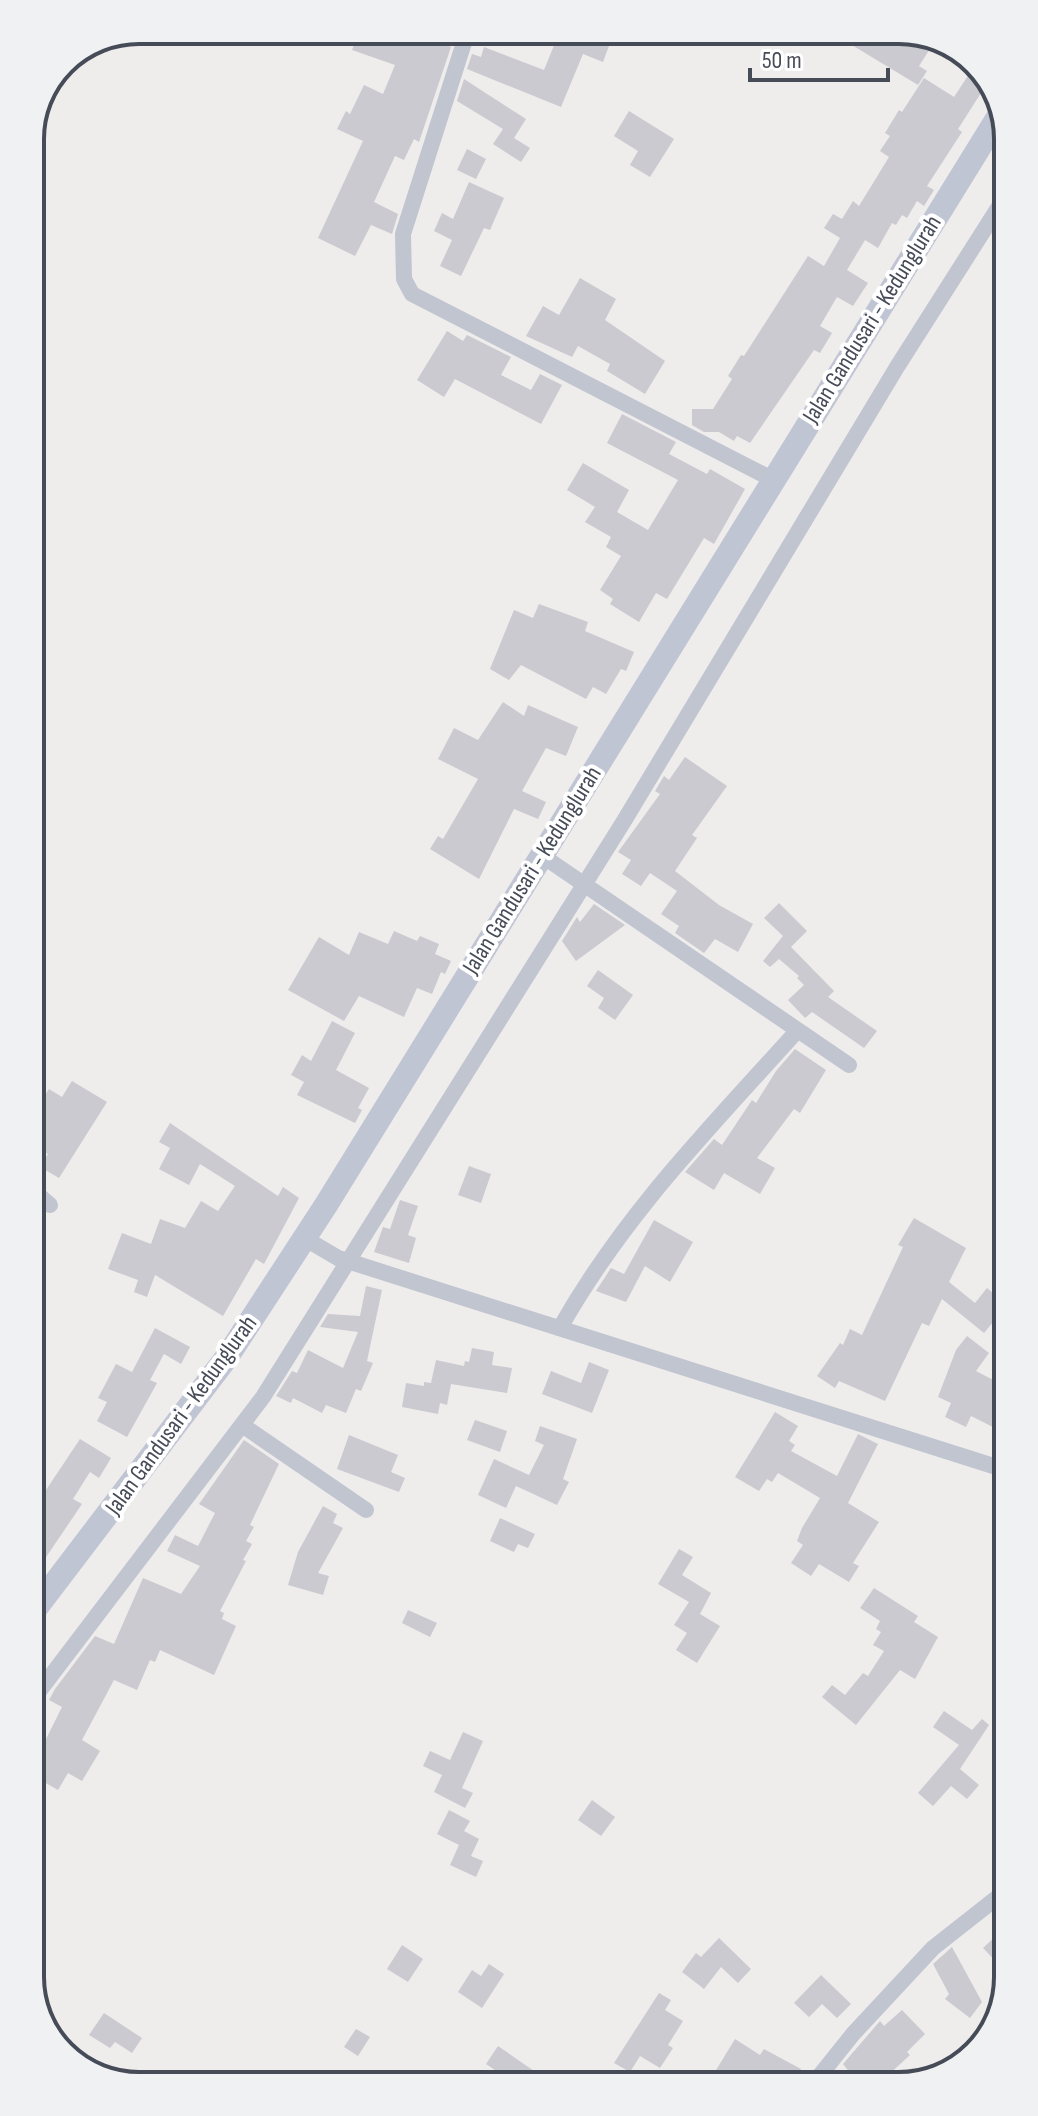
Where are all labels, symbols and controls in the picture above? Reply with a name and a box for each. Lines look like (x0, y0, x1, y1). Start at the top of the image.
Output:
scale bar (750, 32, 888, 82)
text: 50 m (762, 46, 802, 75)
street label: Jalan Gandusari - Kedunglurah (796, 210, 948, 429)
street label: Jalan Gandusari - Kedunglurah (456, 761, 608, 980)
street label: Jalan Gandusari - Kedunglurah (98, 1310, 263, 1521)

